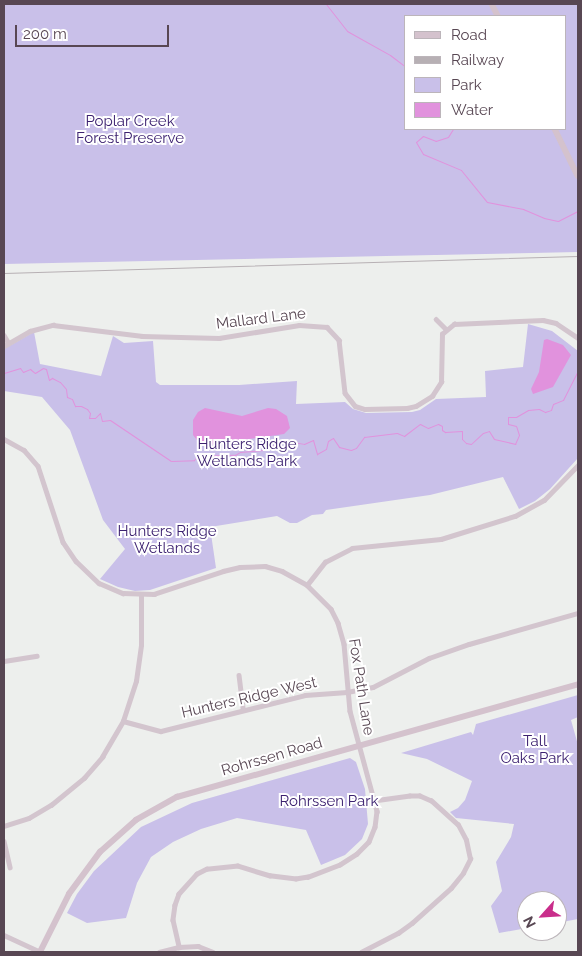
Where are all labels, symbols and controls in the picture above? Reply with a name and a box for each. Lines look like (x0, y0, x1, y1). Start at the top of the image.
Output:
scale bar (18, 15, 171, 47)
legend (404, 15, 567, 130)
text: 200 m (23, 25, 67, 43)
text: Road (451, 26, 487, 44)
text: Railway (451, 51, 504, 69)
text: Park (451, 76, 482, 94)
text: Water (451, 101, 493, 119)
park label: Poplar Creek Forest Preserve (76, 112, 184, 147)
street label: Mallard Lane (215, 305, 307, 333)
park label: Hunters Ridge Wetlands Park (197, 435, 297, 470)
park label: Hunters Ridge Wetlands (117, 522, 217, 557)
street label: Fox Path Lane (344, 637, 378, 737)
street label: Hunters Ridge West (179, 674, 319, 722)
park label: Tall Oaks Park (500, 732, 570, 767)
street label: Rohrssen Road (219, 734, 325, 780)
park label: Rohrssen Park (280, 793, 378, 811)
north arrow (517, 891, 567, 941)
text: N (520, 914, 539, 930)

